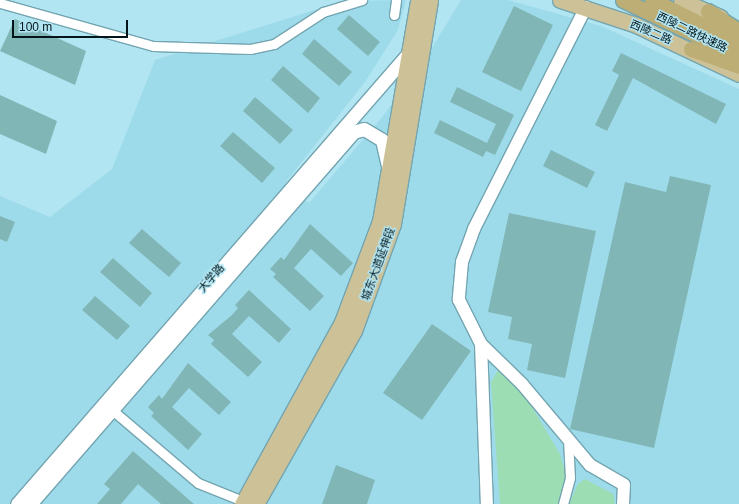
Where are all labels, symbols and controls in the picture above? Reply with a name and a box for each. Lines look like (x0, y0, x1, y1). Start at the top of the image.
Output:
street label: 西陵二路快速路 (655, 9, 729, 55)
scale bar (14, 12, 130, 38)
street label: 西陵二路 (628, 17, 674, 47)
text: 100 m (19, 20, 52, 34)
street label: 城东大道延伸段 (359, 226, 397, 302)
street label: 大学路 (195, 261, 227, 295)

